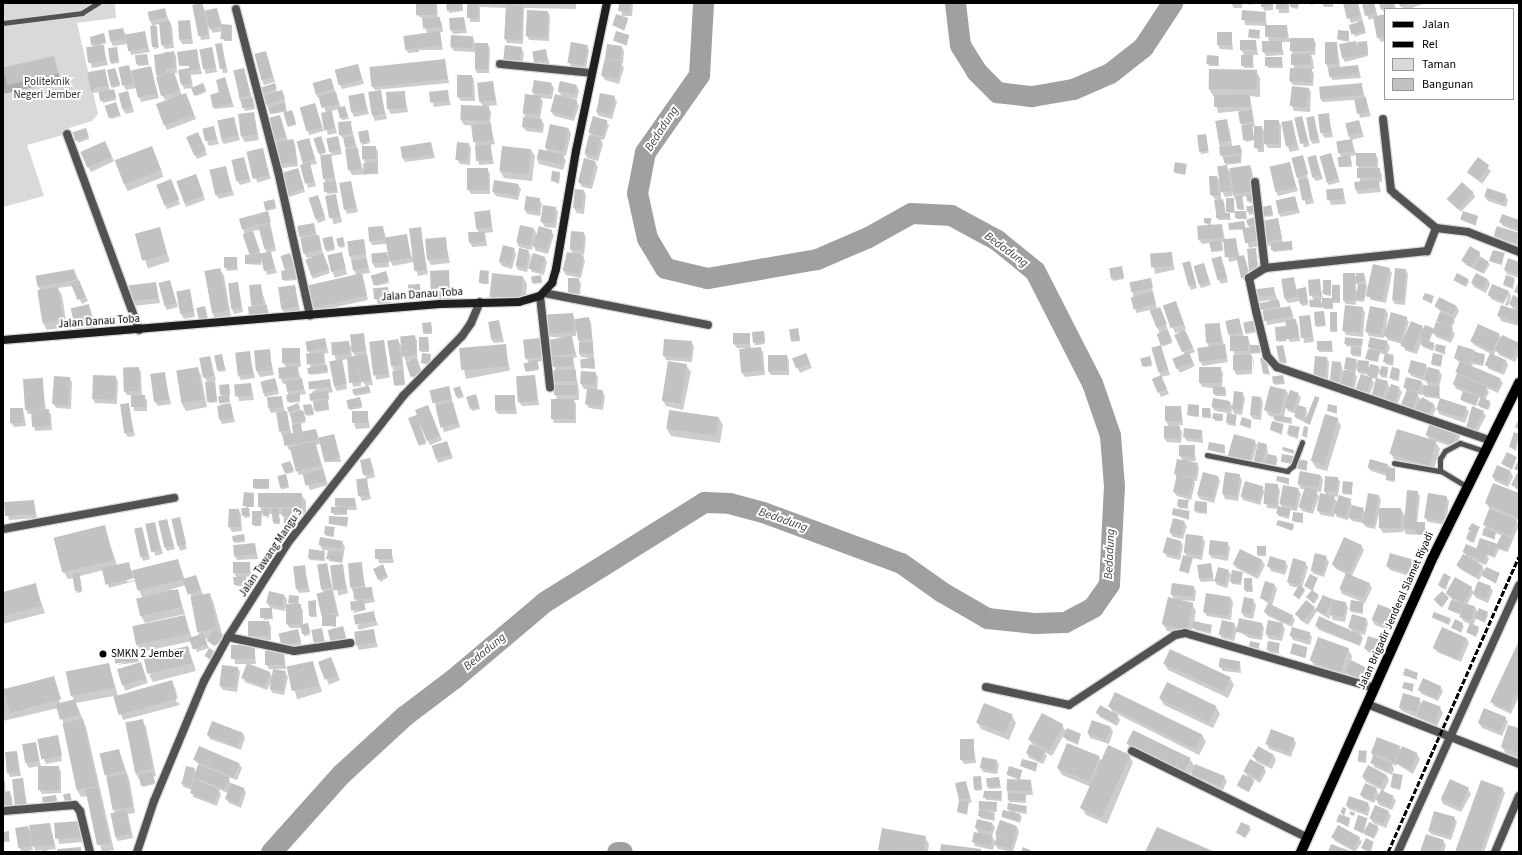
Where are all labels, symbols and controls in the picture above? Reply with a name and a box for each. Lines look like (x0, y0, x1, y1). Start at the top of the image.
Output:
legend (1384, 8, 1514, 100)
text: Jalan (1422, 16, 1449, 33)
text: Rel (1422, 36, 1438, 53)
text: Taman (1422, 56, 1456, 73)
park label: Politeknik Negeri Jember (13, 76, 81, 102)
text: Bangunan (1422, 76, 1473, 93)
water label: Bedadung (642, 104, 682, 154)
water label: Bedadung (981, 229, 1031, 271)
street label: Jalan Danau Toba (381, 286, 463, 304)
street label: Jalan Danau Toba (58, 313, 140, 331)
water label: Bedadung (757, 505, 809, 535)
street label: Jalan Tawang Mangu 3 (236, 506, 306, 600)
water label: Bedadung (1101, 528, 1119, 580)
street label: Jalan Brigadir Jenderal Slamet Riyadi (1355, 530, 1437, 692)
water label: Bedadung (461, 630, 509, 674)
place label: SMKN 2 Jember (111, 647, 183, 661)
marker: SMKN 2 Jember (98, 649, 108, 659)

